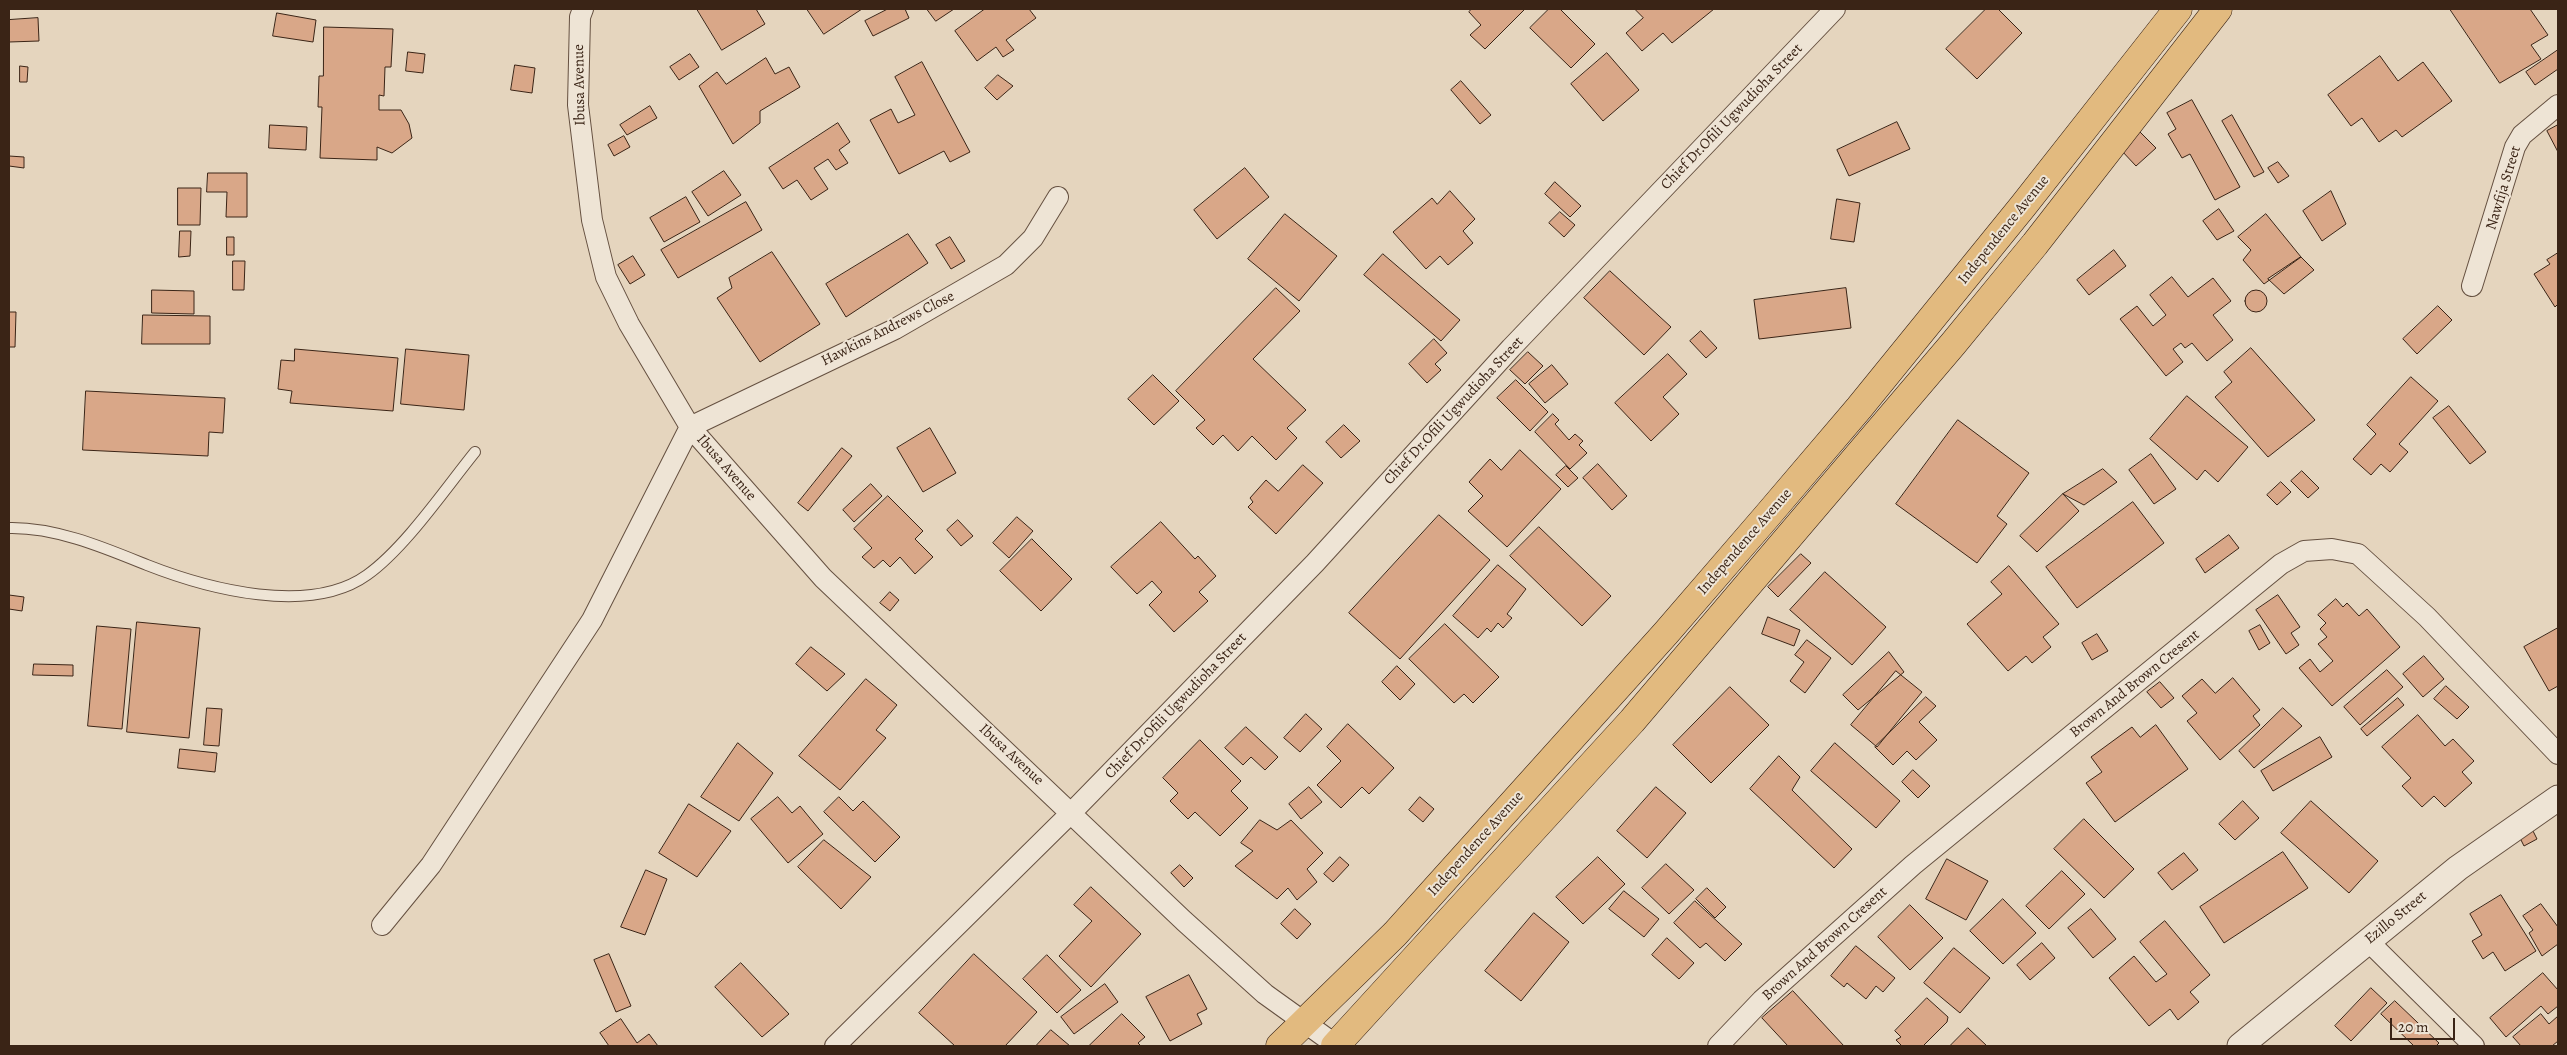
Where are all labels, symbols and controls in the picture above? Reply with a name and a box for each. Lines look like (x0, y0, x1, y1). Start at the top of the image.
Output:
street label: Chief Dr.Ofili Ugwudioha Street (1657, 40, 1807, 194)
street label: Ibusa Avenue (570, 44, 590, 126)
street label: Nawfija Street (2483, 144, 2525, 232)
street label: Independence Avenue (1955, 172, 2053, 288)
street label: Hawkins Andrews Close (818, 288, 958, 370)
street label: Chief Dr.Ofili Ugwudioha Street (1380, 333, 1528, 489)
street label: Ibusa Avenue (692, 431, 760, 505)
street label: Independence Avenue (1694, 485, 1796, 599)
street label: Brown And Brown Cresent (2066, 626, 2204, 742)
street label: Chief Dr.Ofili Ugwudioha Street (1101, 629, 1251, 783)
street label: Ibusa Avenue (975, 721, 1047, 789)
street label: Independence Avenue (1424, 788, 1528, 900)
street label: Brown And Brown Cresent (1759, 883, 1891, 1005)
street label: Ezillo Street (2361, 888, 2431, 948)
scale bar (2392, 1008, 2457, 1040)
text: 20 m (2398, 1017, 2429, 1037)

